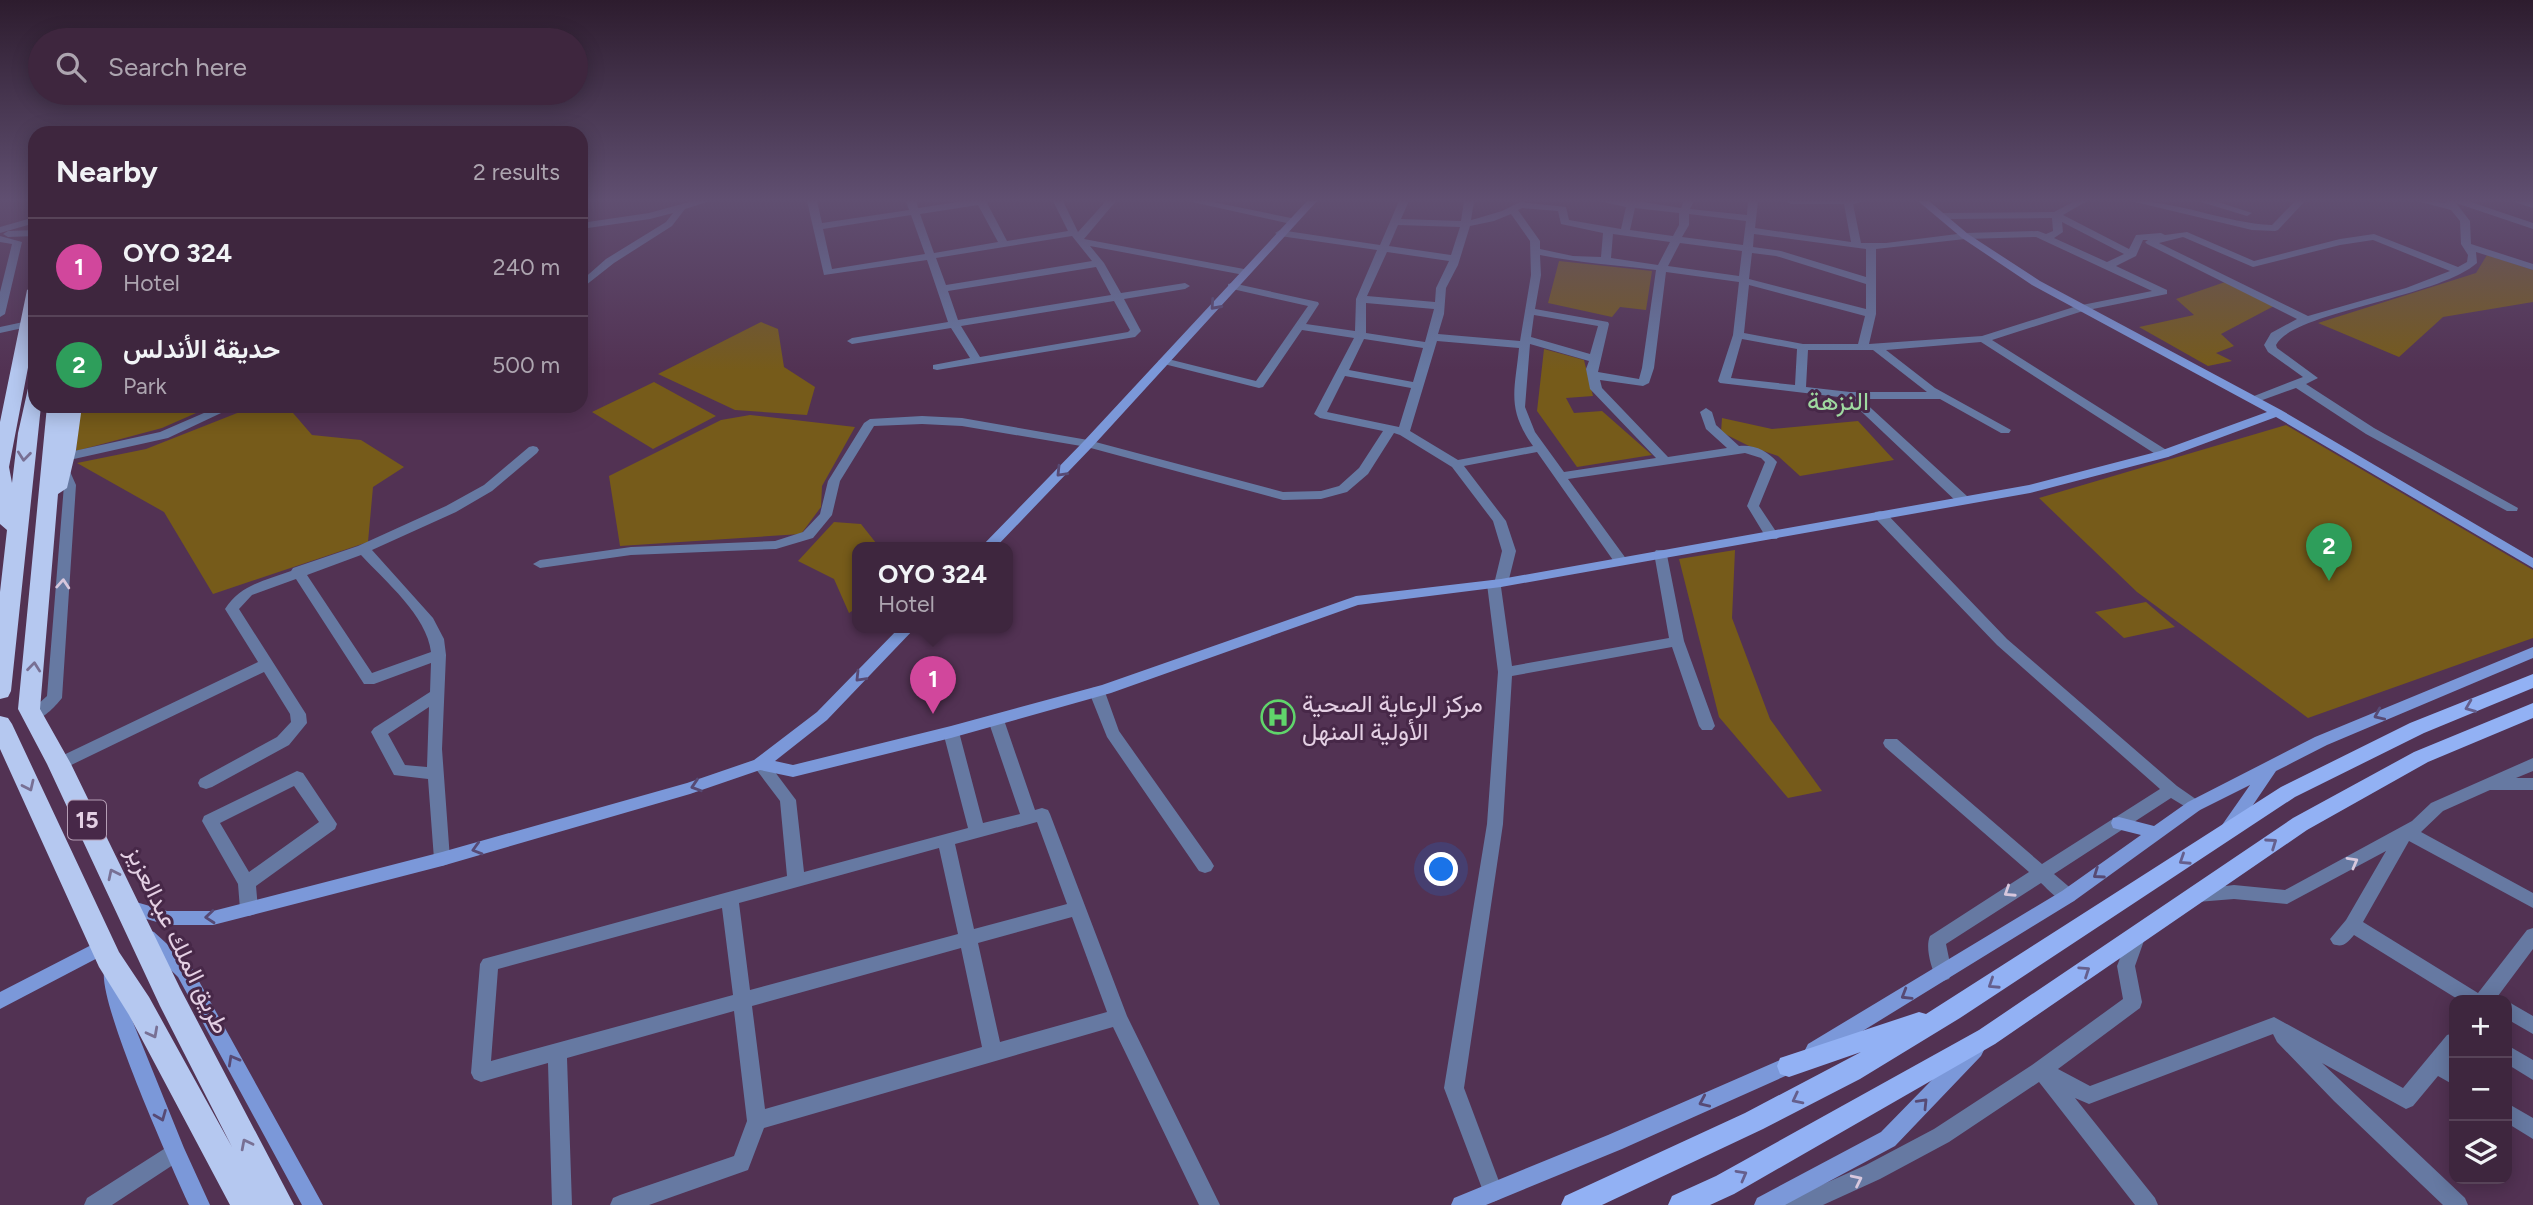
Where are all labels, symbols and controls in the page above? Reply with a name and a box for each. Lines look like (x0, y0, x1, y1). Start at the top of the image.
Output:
search box (28, 28, 588, 105)
icon: search (52, 48, 90, 86)
text: Search here (108, 51, 247, 83)
text: Nearby (56, 153, 158, 190)
text: 2 results (473, 158, 560, 186)
text: OYO 324 (123, 237, 232, 269)
text: 1 (74, 253, 84, 281)
text: 240 m (493, 253, 560, 281)
text: Hotel (123, 269, 180, 297)
one-way arrow (1211, 297, 1223, 310)
text: حديقة الأندلس (123, 333, 280, 365)
text: 2 (72, 351, 86, 379)
text: 500 m (492, 351, 560, 379)
text: Park (123, 372, 167, 400)
district label: النزهة (1807, 385, 1869, 417)
one-way arrow (17, 450, 32, 462)
one-way arrow (1057, 464, 1069, 476)
pin: 2 (2306, 523, 2352, 581)
popup (852, 542, 1013, 633)
text: OYO 324 (878, 558, 987, 590)
one-way arrow (55, 579, 70, 590)
text: Hotel (878, 590, 935, 618)
pin: 1 (910, 656, 956, 714)
one-way arrow (26, 662, 41, 673)
one-way arrow (856, 669, 869, 682)
place label: مركز الرعاية الصحية الأولية المنهل (1302, 689, 1483, 747)
hospital icon: مركز الرعاية الصحية الأولية المنهل (1259, 698, 1297, 736)
one-way arrow (2464, 699, 2477, 713)
one-way arrow (2374, 707, 2386, 721)
one-way arrow (690, 778, 702, 792)
one-way arrow (21, 779, 35, 791)
road number: 15 (68, 800, 106, 840)
one-way arrow (2264, 839, 2277, 851)
street label: طريق الملك عبدالعزيز (119, 841, 236, 1039)
one-way arrow (471, 841, 483, 855)
your location (1424, 852, 1458, 886)
one-way arrow (2179, 852, 2192, 865)
one-way arrow (2345, 856, 2358, 870)
one-way arrow (2094, 866, 2106, 879)
one-way arrow (108, 869, 122, 881)
one-way arrow (2004, 884, 2017, 897)
one-way arrow (204, 909, 215, 924)
one-way arrow (2077, 966, 2090, 979)
one-way arrow (1988, 976, 2001, 989)
one-way arrow (1900, 987, 1913, 1000)
map controls (2449, 995, 2512, 1184)
button: + (2449, 995, 2512, 1058)
one-way arrow (145, 1025, 159, 1038)
one-way arrow (228, 1054, 241, 1067)
button: − (2449, 1058, 2512, 1121)
one-way arrow (1791, 1090, 1804, 1104)
one-way arrow (1698, 1094, 1710, 1108)
one-way arrow (1914, 1098, 1927, 1111)
one-way arrow (153, 1109, 167, 1121)
button: layers (2449, 1121, 2512, 1184)
one-way arrow (241, 1139, 255, 1151)
one-way arrow (1735, 1170, 1748, 1184)
one-way arrow (1849, 1174, 1862, 1188)

